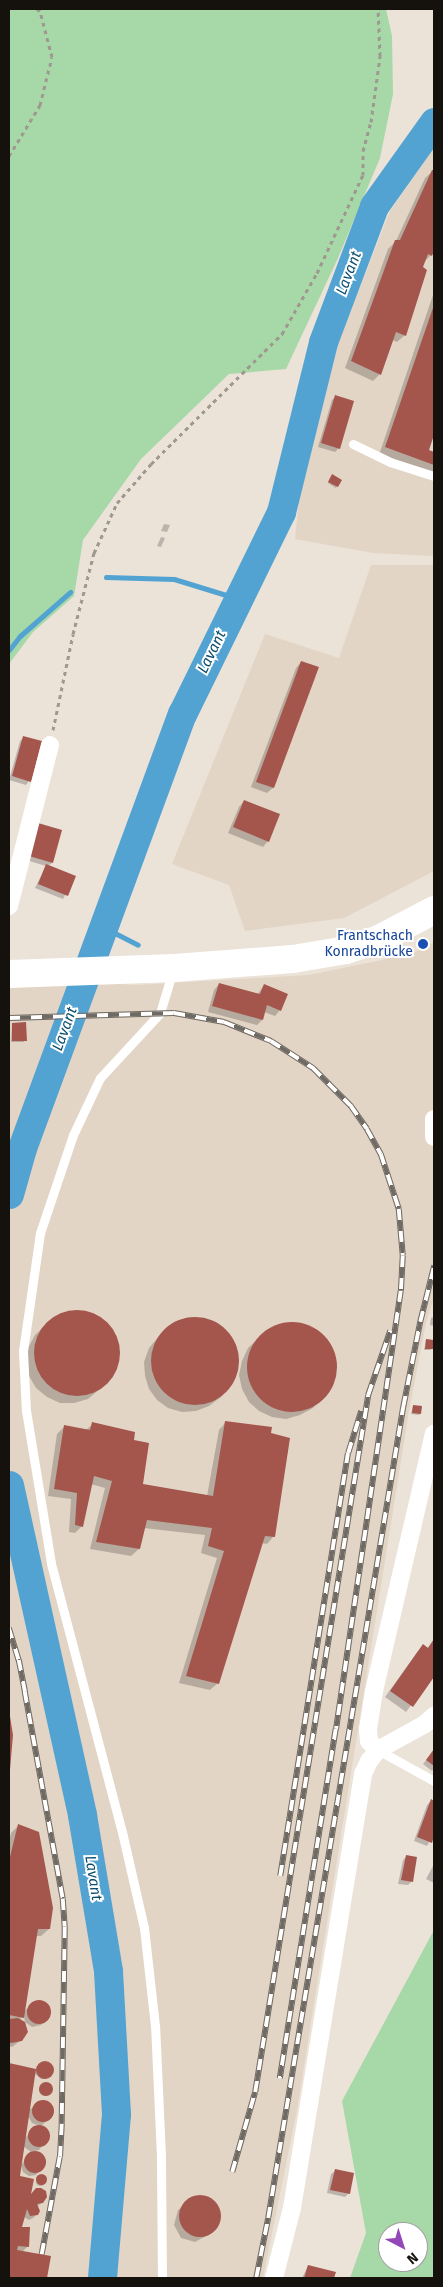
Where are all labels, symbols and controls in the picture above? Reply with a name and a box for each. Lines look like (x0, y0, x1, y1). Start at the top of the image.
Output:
water label: Lavant (332, 249, 366, 297)
water label: Lavant (194, 628, 230, 676)
place label: Frantschach Konradbrücke (324, 928, 413, 960)
marker: Frantschach Konradbrücke (417, 938, 429, 950)
water label: Lavant (49, 1005, 81, 1053)
water label: Lavant (81, 1854, 105, 1902)
north arrow (378, 2222, 428, 2272)
text: N (403, 2249, 421, 2268)

